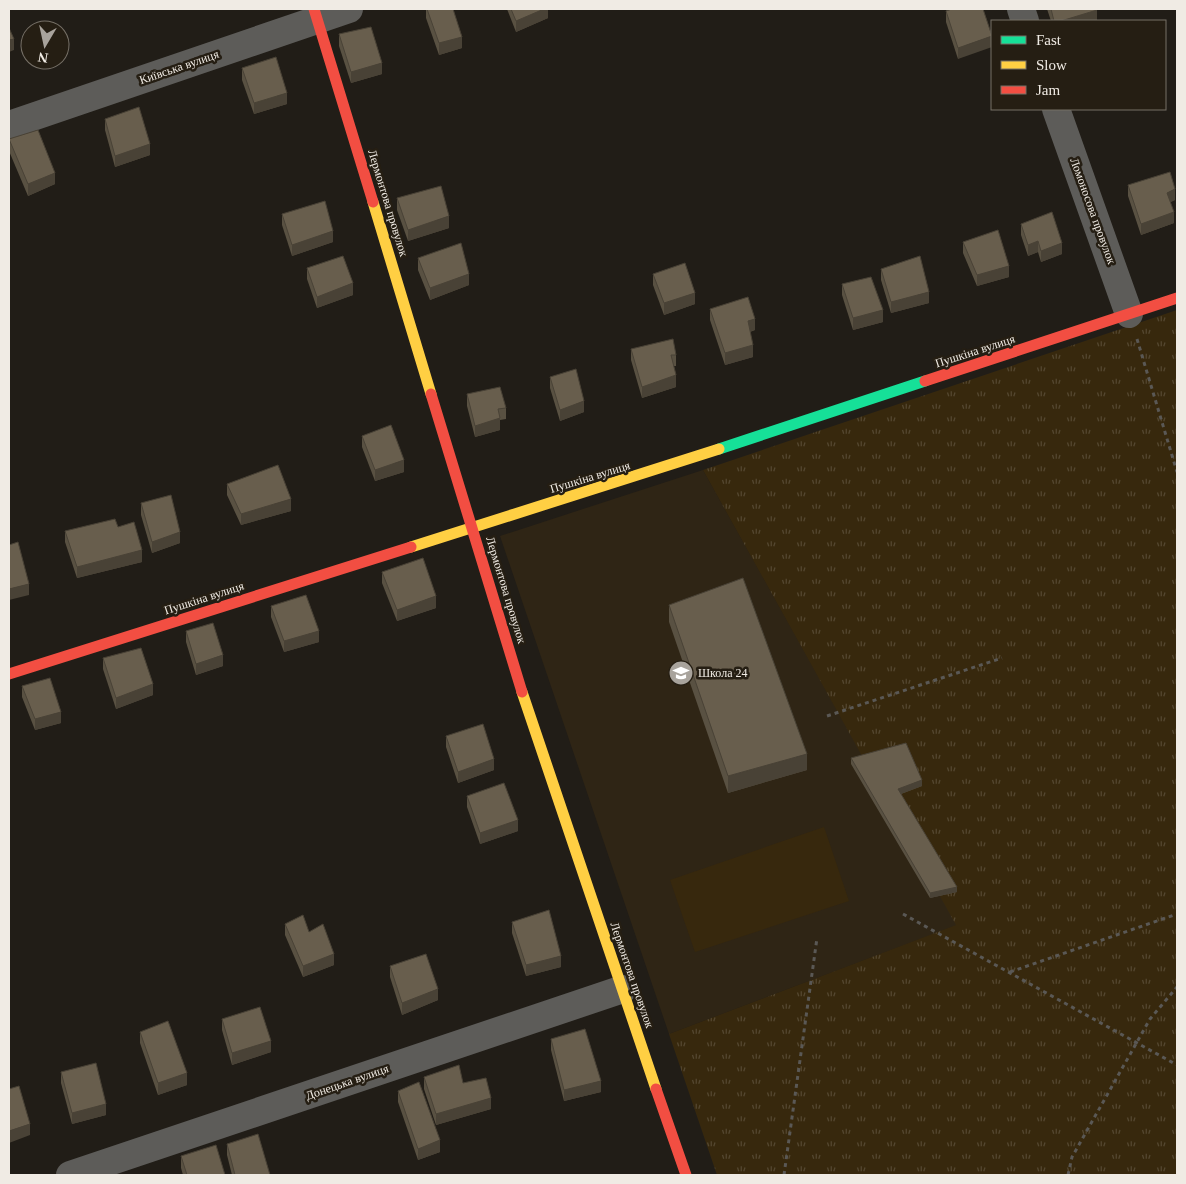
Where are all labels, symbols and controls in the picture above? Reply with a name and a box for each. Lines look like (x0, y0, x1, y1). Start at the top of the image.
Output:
north arrow (20, 20, 70, 70)
legend (991, 20, 1166, 110)
text: Fast (1036, 32, 1062, 48)
street label: Київська вулиця (137, 47, 221, 87)
text: N (37, 49, 49, 66)
text: Slow (1036, 57, 1067, 73)
text: Jam (1036, 82, 1060, 98)
street label: Лермонтова провулок (365, 148, 411, 258)
street label: Ломоносова провулок (1067, 156, 1119, 266)
street label: Пушкіна вулиця (933, 331, 1017, 370)
street label: Пушкіна вулиця (548, 458, 632, 496)
street label: Лермонтова провулок (483, 535, 529, 645)
street label: Пушкіна вулиця (162, 578, 246, 617)
school or university icon: Школа 24 (668, 660, 694, 686)
place label: Школа 24 (698, 666, 747, 680)
street label: Лермонтова провулок (607, 920, 657, 1030)
street label: Донецька вулиця (304, 1061, 391, 1103)

